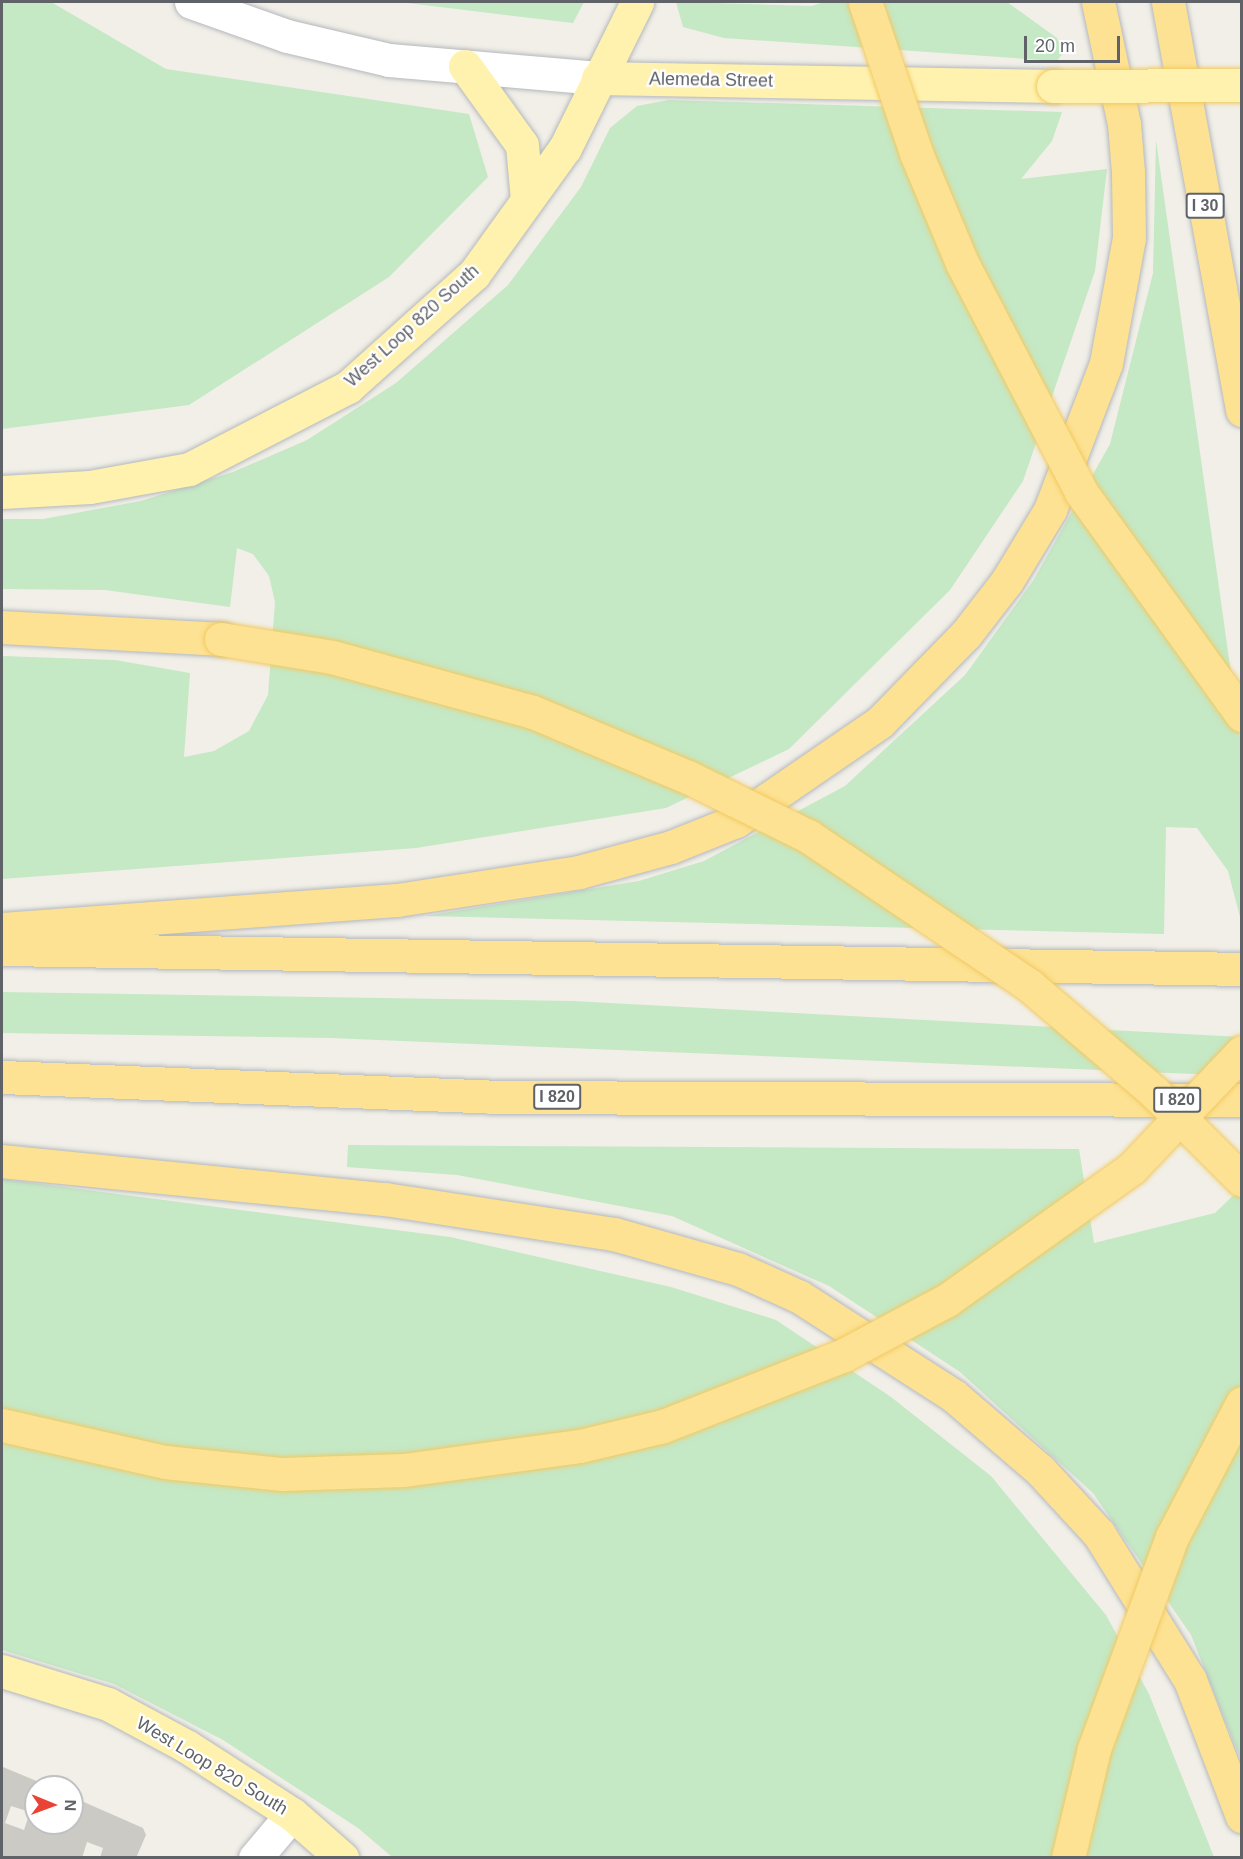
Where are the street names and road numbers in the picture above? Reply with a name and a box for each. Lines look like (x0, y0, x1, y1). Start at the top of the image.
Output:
street label: Alemeda Street (649, 68, 773, 92)
road number: I 30 (1186, 193, 1224, 219)
street label: West Loop 820 South (341, 260, 483, 392)
road number: I 820 (533, 1084, 581, 1110)
road number: I 820 (1153, 1087, 1201, 1113)
street label: West Loop 820 South (132, 1712, 292, 1820)

